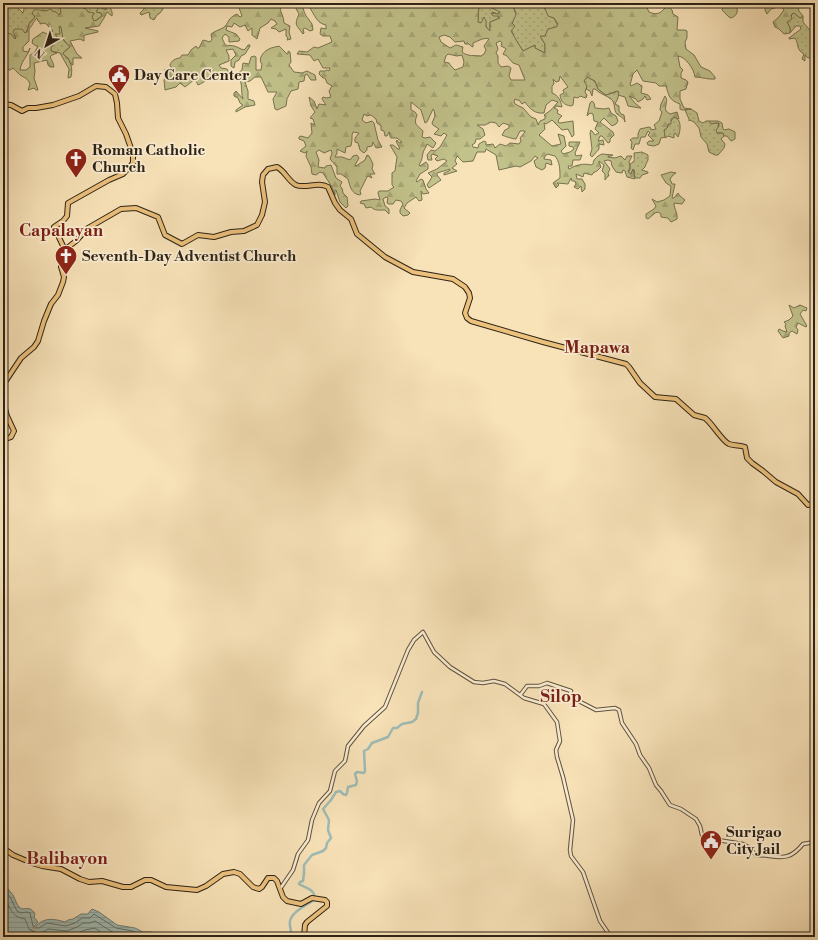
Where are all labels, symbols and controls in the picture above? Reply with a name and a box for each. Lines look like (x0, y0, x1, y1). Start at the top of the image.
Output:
north arrow (26, 26, 66, 66)
text: N (32, 45, 48, 61)
public building icon: Day Care Center (106, 62, 132, 95)
place label: Day Care Center (134, 66, 250, 85)
place label: Roman Catholic Church (92, 141, 205, 177)
church icon: Roman Catholic Church (63, 146, 89, 179)
district label: Capalayan (19, 220, 104, 242)
church icon: Seventh-Day Adventist Church (53, 243, 79, 276)
place label: Seventh-Day Adventist Church (82, 247, 297, 266)
district label: Mapawa (564, 337, 631, 359)
district label: Silop (540, 686, 582, 708)
place label: Surigao City Jail (726, 823, 782, 859)
public building icon: Surigao City Jail (698, 828, 724, 861)
district label: Balibayon (26, 848, 108, 870)

